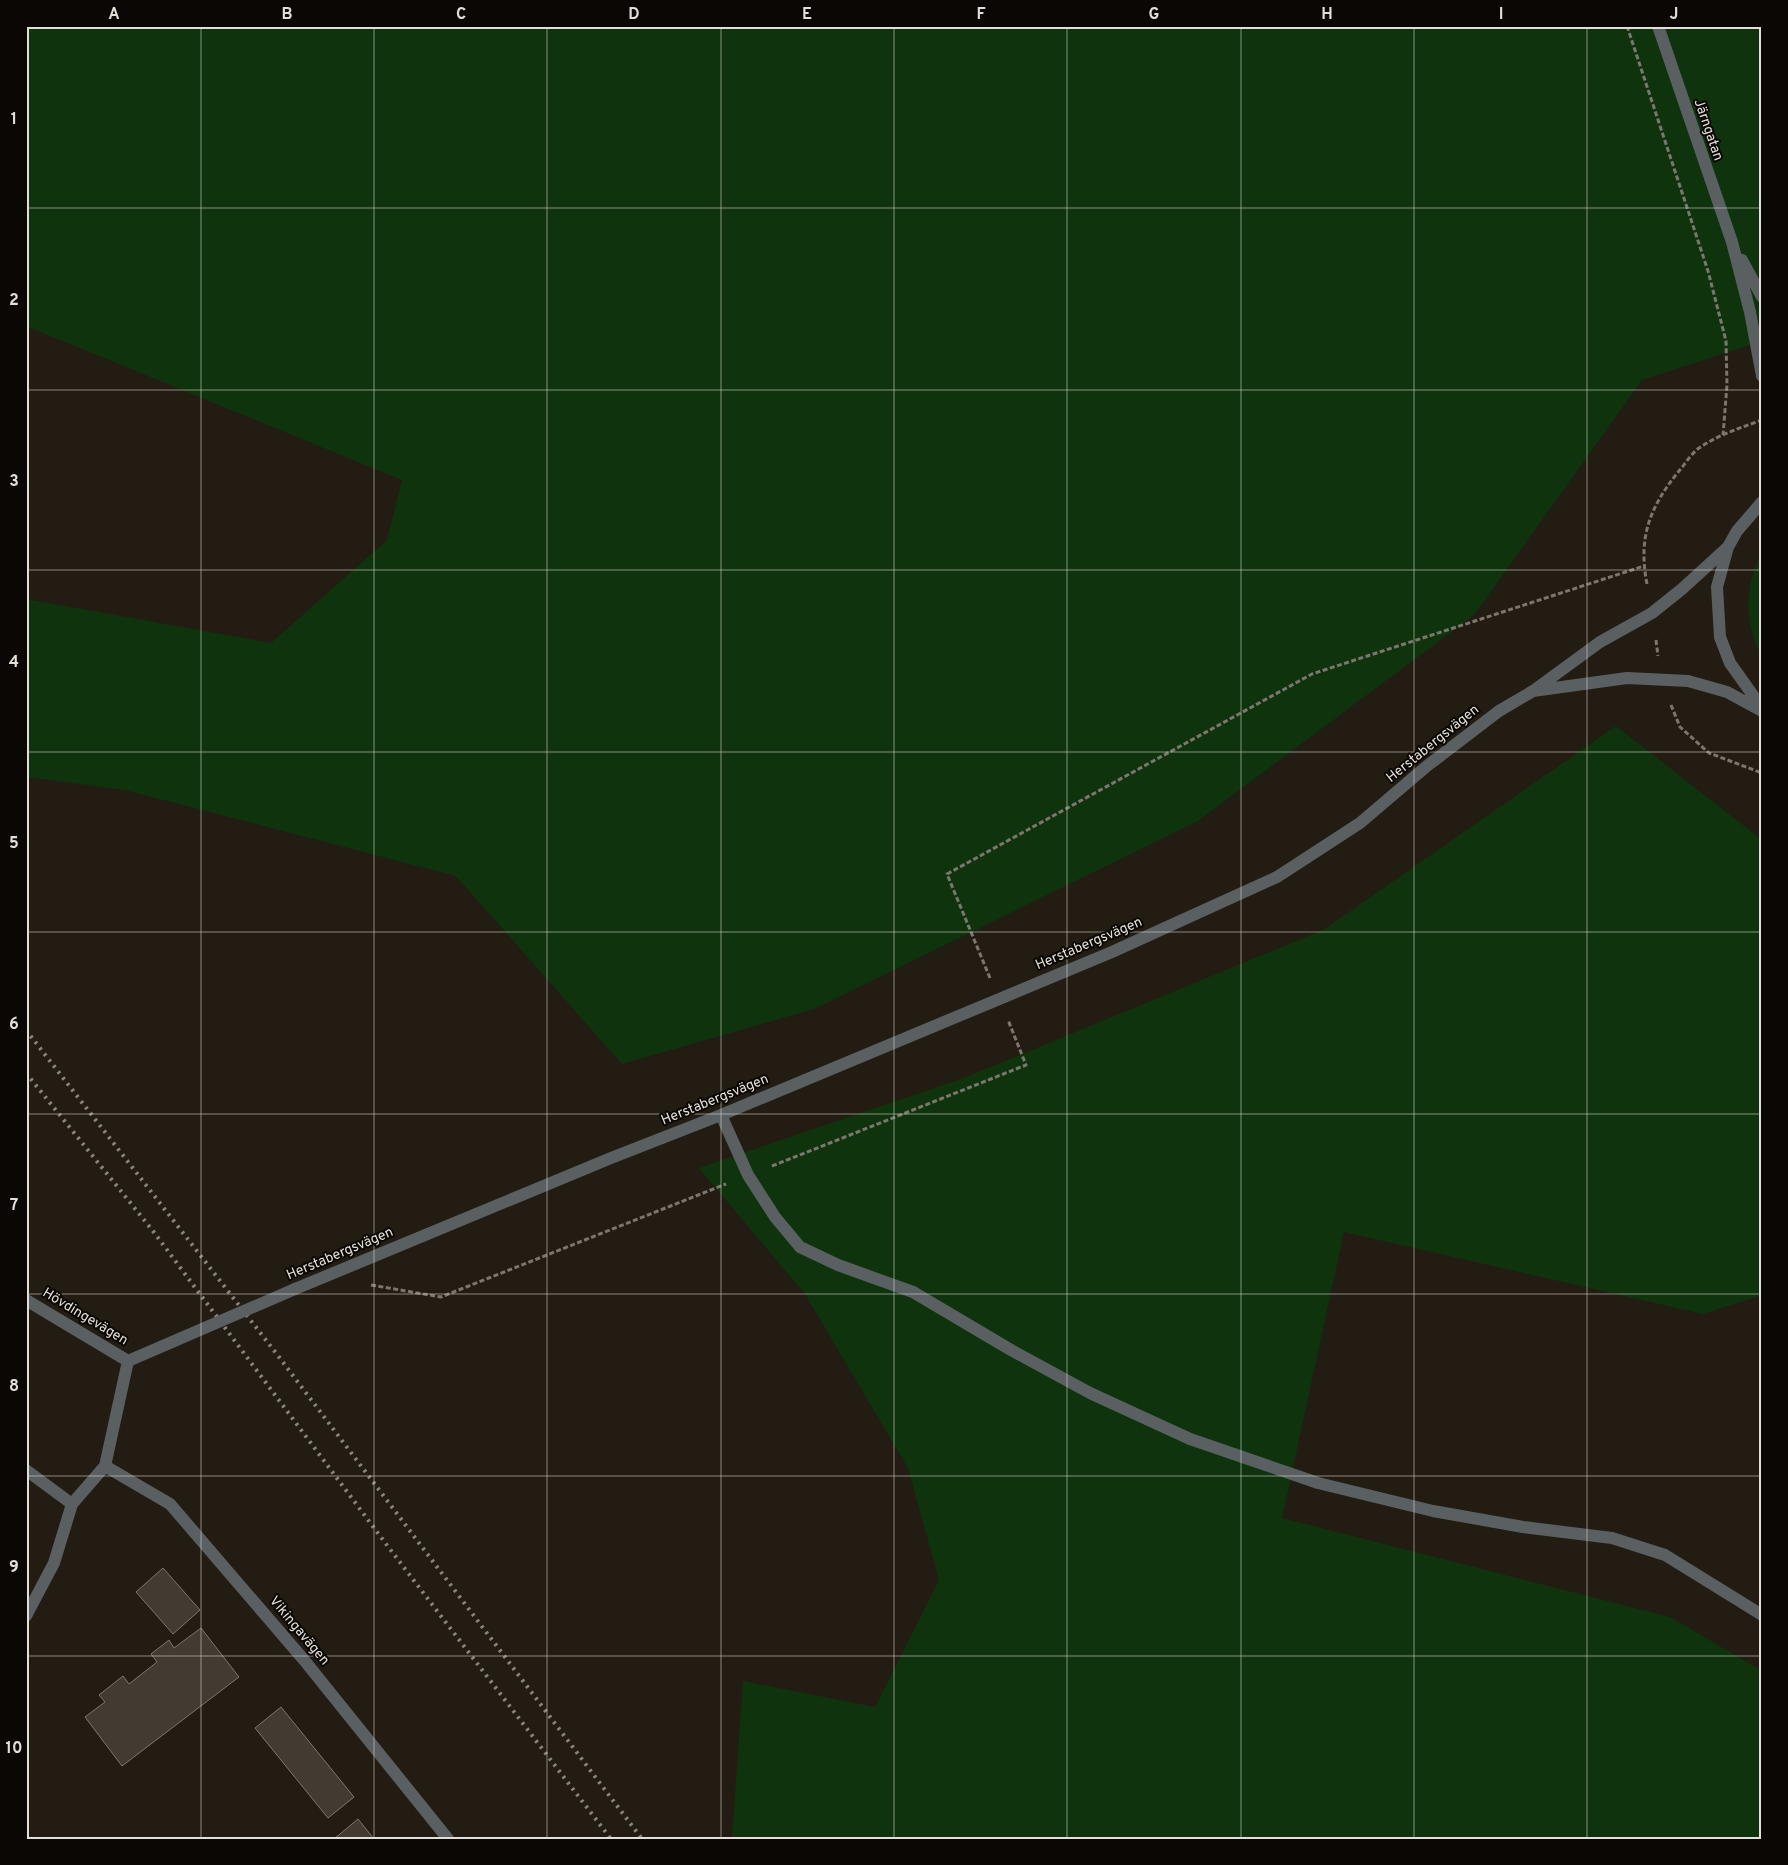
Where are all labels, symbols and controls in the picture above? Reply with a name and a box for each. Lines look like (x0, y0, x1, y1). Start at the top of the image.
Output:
text: A (108, 5, 120, 25)
text: B (281, 5, 293, 25)
text: C (456, 5, 466, 25)
text: D (628, 5, 640, 25)
text: E (802, 5, 812, 25)
text: F (976, 5, 986, 25)
text: G (1149, 5, 1159, 25)
text: H (1321, 5, 1333, 25)
text: I (1499, 5, 1503, 25)
text: J (1670, 5, 1678, 25)
street label: Järngatan (1690, 97, 1726, 163)
text: 1 (11, 110, 17, 130)
text: 2 (9, 291, 19, 311)
text: 3 (9, 472, 19, 492)
text: 4 (9, 653, 19, 673)
street label: Herstabergsvägen (1383, 701, 1483, 787)
text: 5 (9, 834, 19, 854)
street label: Herstabergsvägen (1033, 914, 1145, 974)
text: 6 (9, 1015, 19, 1035)
street label: Herstabergsvägen (659, 1071, 771, 1129)
text: 7 (10, 1196, 18, 1216)
street label: Herstabergsvägen (284, 1224, 396, 1284)
street label: Hövdingevägen (39, 1285, 131, 1349)
text: 8 (9, 1377, 19, 1397)
text: 9 (9, 1558, 19, 1578)
street label: Vikingavägen (265, 1593, 333, 1669)
text: 10 (6, 1739, 22, 1759)

